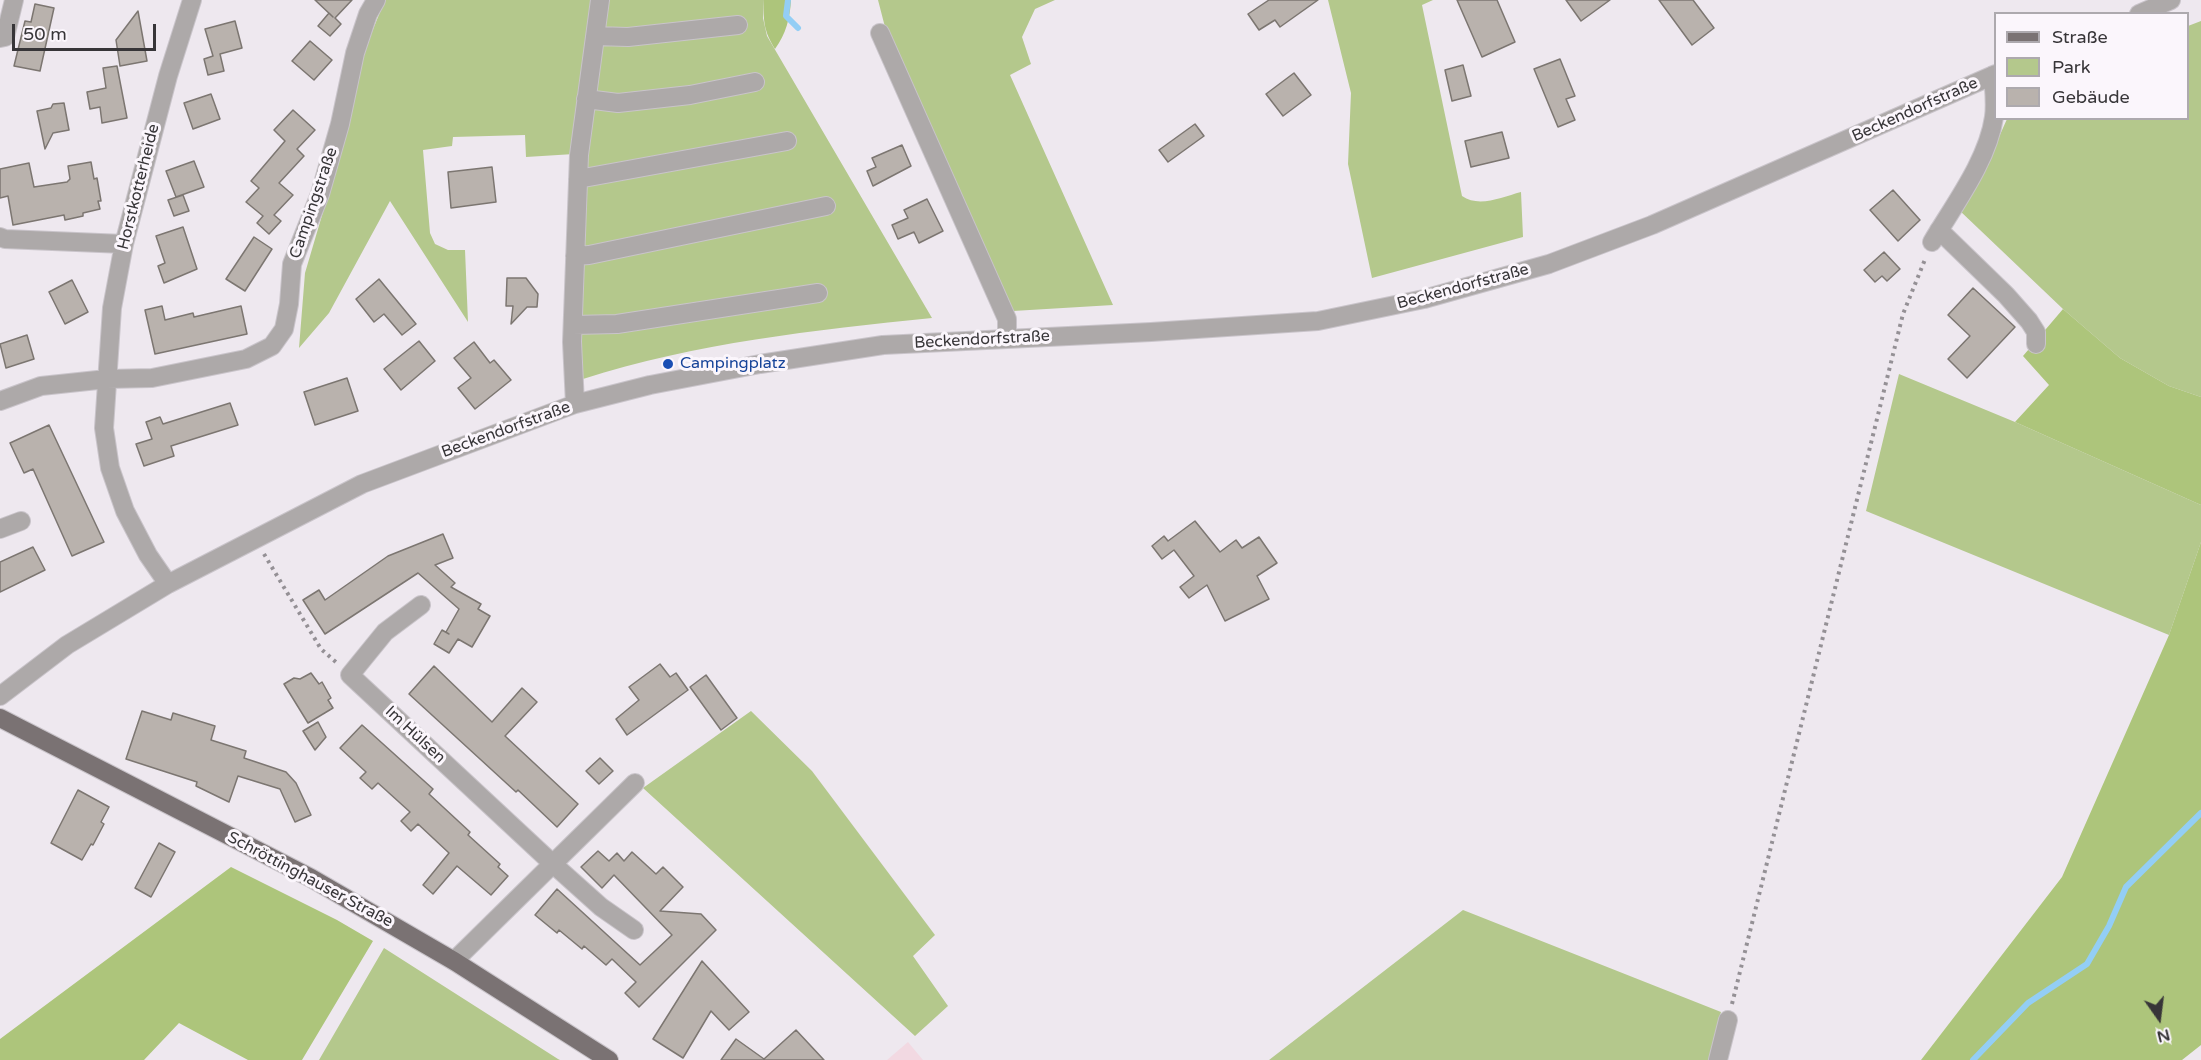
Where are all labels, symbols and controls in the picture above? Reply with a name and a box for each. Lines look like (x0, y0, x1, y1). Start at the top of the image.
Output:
scale bar (15, 12, 159, 50)
legend (1994, 12, 2189, 120)
text: 50 m (23, 23, 67, 45)
text: Straße (2052, 26, 2108, 48)
text: Park (2052, 56, 2090, 78)
street label: Beckendorfstraße (1849, 74, 1981, 146)
text: Gebäude (2052, 86, 2130, 108)
street label: Horstkotterheide (114, 122, 164, 252)
street label: Campingstraße (286, 145, 342, 261)
street label: Beckendorfstraße (1395, 260, 1531, 314)
street label: Beckendorfstraße (914, 327, 1050, 353)
place label: Campingplatz (680, 354, 786, 374)
marker: Campingplatz (661, 357, 675, 371)
street label: Beckendorfstraße (439, 398, 573, 462)
street label: Im Hülsen (381, 702, 449, 768)
street label: Schröttinghauser Straße (224, 828, 396, 932)
north arrow (2129, 988, 2189, 1048)
text: N (2155, 1024, 2172, 1047)

